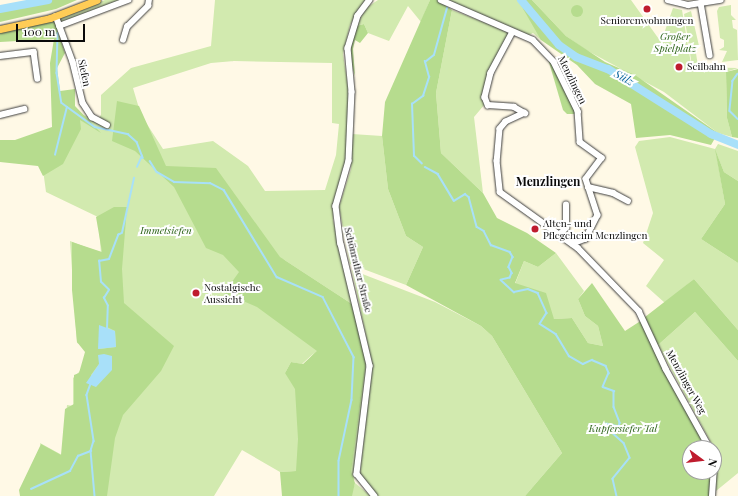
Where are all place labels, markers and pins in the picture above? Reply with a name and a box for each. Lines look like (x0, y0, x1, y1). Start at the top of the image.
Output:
marker: Seniorenwohnungen (642, 4, 652, 14)
place label: Seniorenwohnungen (601, 15, 693, 27)
place label: Seilbahn (687, 61, 726, 73)
marker: Seilbahn (674, 62, 684, 72)
place label: Alten- und Pflegeheim Menzlingen (543, 217, 648, 240)
marker: Alten- und Pflegeheim Menzlingen (530, 224, 540, 234)
place label: Nostalgische Aussicht (204, 281, 261, 304)
marker: Nostalgische Aussicht (191, 288, 201, 298)

